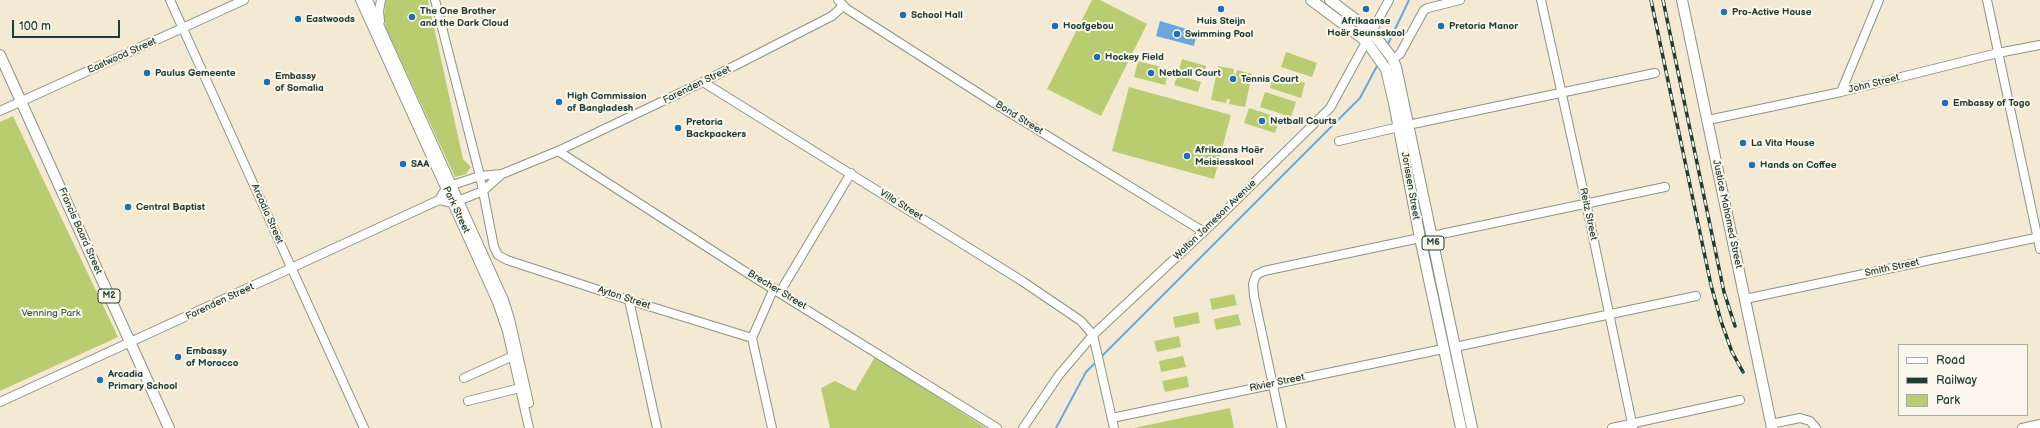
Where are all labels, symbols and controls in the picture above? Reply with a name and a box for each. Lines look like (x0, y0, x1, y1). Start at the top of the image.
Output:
marker: Huis Steijn (1216, 4, 1226, 14)
marker: Afrikaanse Hoër Seunsskool (1361, 4, 1371, 14)
place label: The One Brother and the Dark Cloud (420, 5, 508, 28)
place label: Pro-Active House (1732, 6, 1811, 18)
marker: Pro-Active House (1719, 7, 1729, 17)
place label: School Hall (911, 9, 963, 21)
marker: School Hall (898, 10, 908, 20)
scale bar (14, 12, 122, 38)
marker: The One Brother and the Dark Cloud (407, 12, 417, 22)
place label: Eastwoods (306, 13, 355, 25)
marker: Eastwoods (293, 14, 303, 24)
place label: Huis Steijn (1197, 15, 1245, 27)
place label: Afrikaanse Hoër Seunsskool (1327, 15, 1405, 38)
text: 100 m (19, 19, 51, 34)
place label: Hoofgebou (1063, 20, 1114, 32)
place label: Pretoria Manor (1449, 20, 1518, 32)
marker: Hoofgebou (1050, 21, 1060, 31)
marker: Pretoria Manor (1436, 21, 1446, 31)
place label: Swimming Pool (1185, 28, 1253, 40)
marker: Swimming Pool (1172, 29, 1182, 39)
street label: Eastwood Street (86, 35, 158, 77)
place label: Hockey Field (1105, 51, 1164, 63)
marker: Hockey Field (1092, 52, 1102, 62)
street label: Farenden Street (661, 63, 733, 107)
place label: Paulus Gemeente (155, 67, 236, 79)
place label: Netball Court (1159, 67, 1221, 79)
marker: Paulus Gemeente (142, 68, 152, 78)
marker: Netball Court (1146, 68, 1156, 78)
place label: Embassy of Somalia (275, 70, 324, 94)
street label: John Street (1847, 72, 1901, 96)
place label: Tennis Court (1241, 73, 1298, 85)
marker: Tennis Court (1228, 74, 1238, 84)
marker: Embassy of Somalia (262, 77, 272, 87)
place label: High Commission of Bangladesh (567, 90, 647, 114)
marker: High Commission of Bangladesh (554, 97, 564, 107)
place label: Embassy of Togo (1953, 97, 2030, 109)
marker: Embassy of Togo (1940, 98, 1950, 108)
street label: Bond Street (993, 99, 1045, 137)
place label: Netball Courts (1270, 115, 1337, 127)
place label: Pretoria Backpackers (686, 116, 746, 140)
marker: Netball Courts (1257, 116, 1267, 126)
marker: Pretoria Backpackers (673, 123, 683, 133)
place label: La Vita House (1751, 137, 1815, 149)
marker: La Vita House (1738, 138, 1748, 148)
place label: Afrikaans Hoër Meisiesskool (1195, 144, 1264, 168)
marker: Afrikaans Hoër Meisiesskool (1182, 151, 1192, 161)
street label: Jorissen Street (1398, 151, 1422, 221)
place label: SAA (411, 158, 429, 170)
marker: SAA (398, 159, 408, 169)
street label: Justice Mahomed Street (1710, 159, 1744, 269)
place label: Hands on Coffee (1760, 159, 1837, 171)
marker: Hands on Coffee (1747, 160, 1757, 170)
street label: Walton Jameson Avenue (1171, 177, 1259, 263)
street label: Arcadia Street (248, 182, 286, 246)
street label: Park Street (440, 185, 472, 235)
street label: Francis Baard Street (56, 186, 104, 276)
street label: Villa Street (877, 187, 925, 223)
street label: Reitz Street (1577, 187, 1599, 241)
place label: Central Baptist (136, 201, 205, 213)
marker: Central Baptist (123, 202, 133, 212)
road number: M6 (1422, 236, 1444, 250)
street label: Smith Street (1864, 256, 1920, 280)
street label: Brecher Street (745, 268, 809, 312)
street label: Farenden Street (184, 281, 256, 323)
street label: Ayton Street (596, 284, 652, 312)
road number: M2 (98, 289, 120, 303)
park label: Venning Park (21, 307, 81, 319)
legend (1898, 344, 2028, 416)
place label: Embassy of Morocco (186, 345, 238, 368)
marker: Embassy of Morocco (173, 352, 183, 362)
text: Road (1936, 353, 1965, 368)
place label: Arcadia Primary School (108, 368, 177, 392)
street label: Rivier Street (1248, 371, 1306, 395)
text: Railway (1936, 373, 1977, 388)
marker: Arcadia Primary School (95, 375, 105, 385)
text: Park (1936, 393, 1960, 408)

